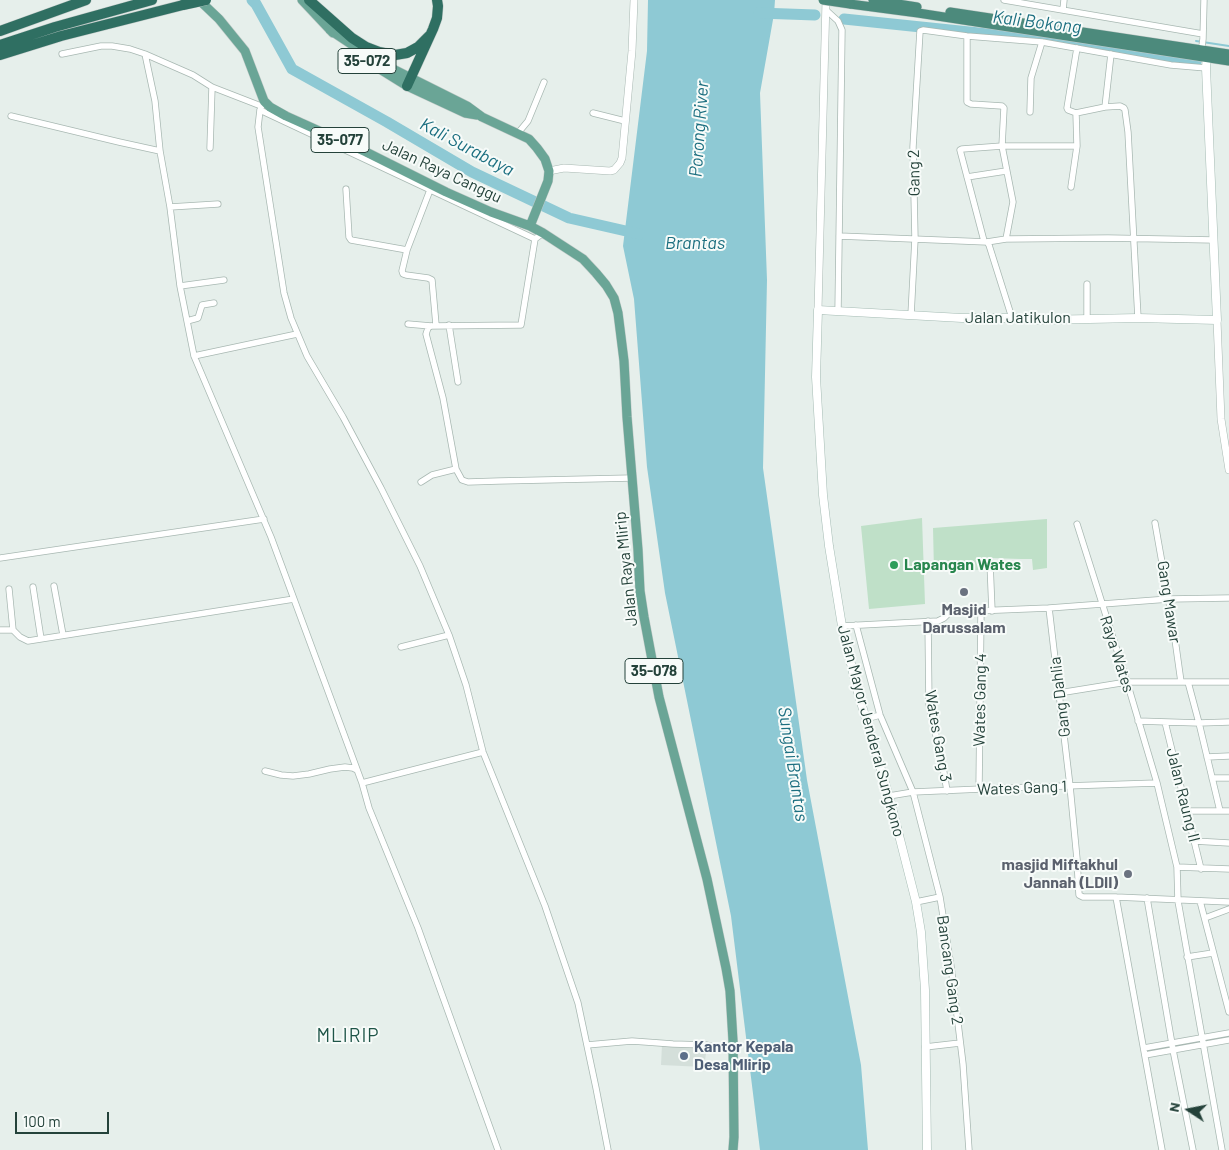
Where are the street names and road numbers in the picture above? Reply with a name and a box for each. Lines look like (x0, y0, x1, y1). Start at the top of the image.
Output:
road number: 35-072 (338, 48, 396, 74)
road number: 35-077 (311, 128, 369, 152)
street label: Jalan Raya Canggu (379, 135, 505, 207)
street label: Gang 2 (904, 149, 924, 197)
street label: Jalan Jatikulon (965, 308, 1071, 328)
street label: Jalan Raya Mlirip (610, 511, 642, 627)
street label: Gang Mawar (1153, 559, 1185, 645)
street label: Raya Wates (1096, 613, 1138, 695)
street label: Jalan Mayor Jenderal Sungkono (833, 623, 909, 839)
street label: Wates Gang 4 (970, 653, 990, 747)
street label: Gang Dahlia (1046, 656, 1074, 738)
road number: 35-078 (625, 658, 683, 684)
street label: Wates Gang 3 (920, 689, 956, 783)
street label: Jalan Raung II (1162, 746, 1204, 844)
street label: Wates Gang 1 (977, 777, 1067, 799)
street label: Bancang Gang 2 (933, 914, 967, 1026)

